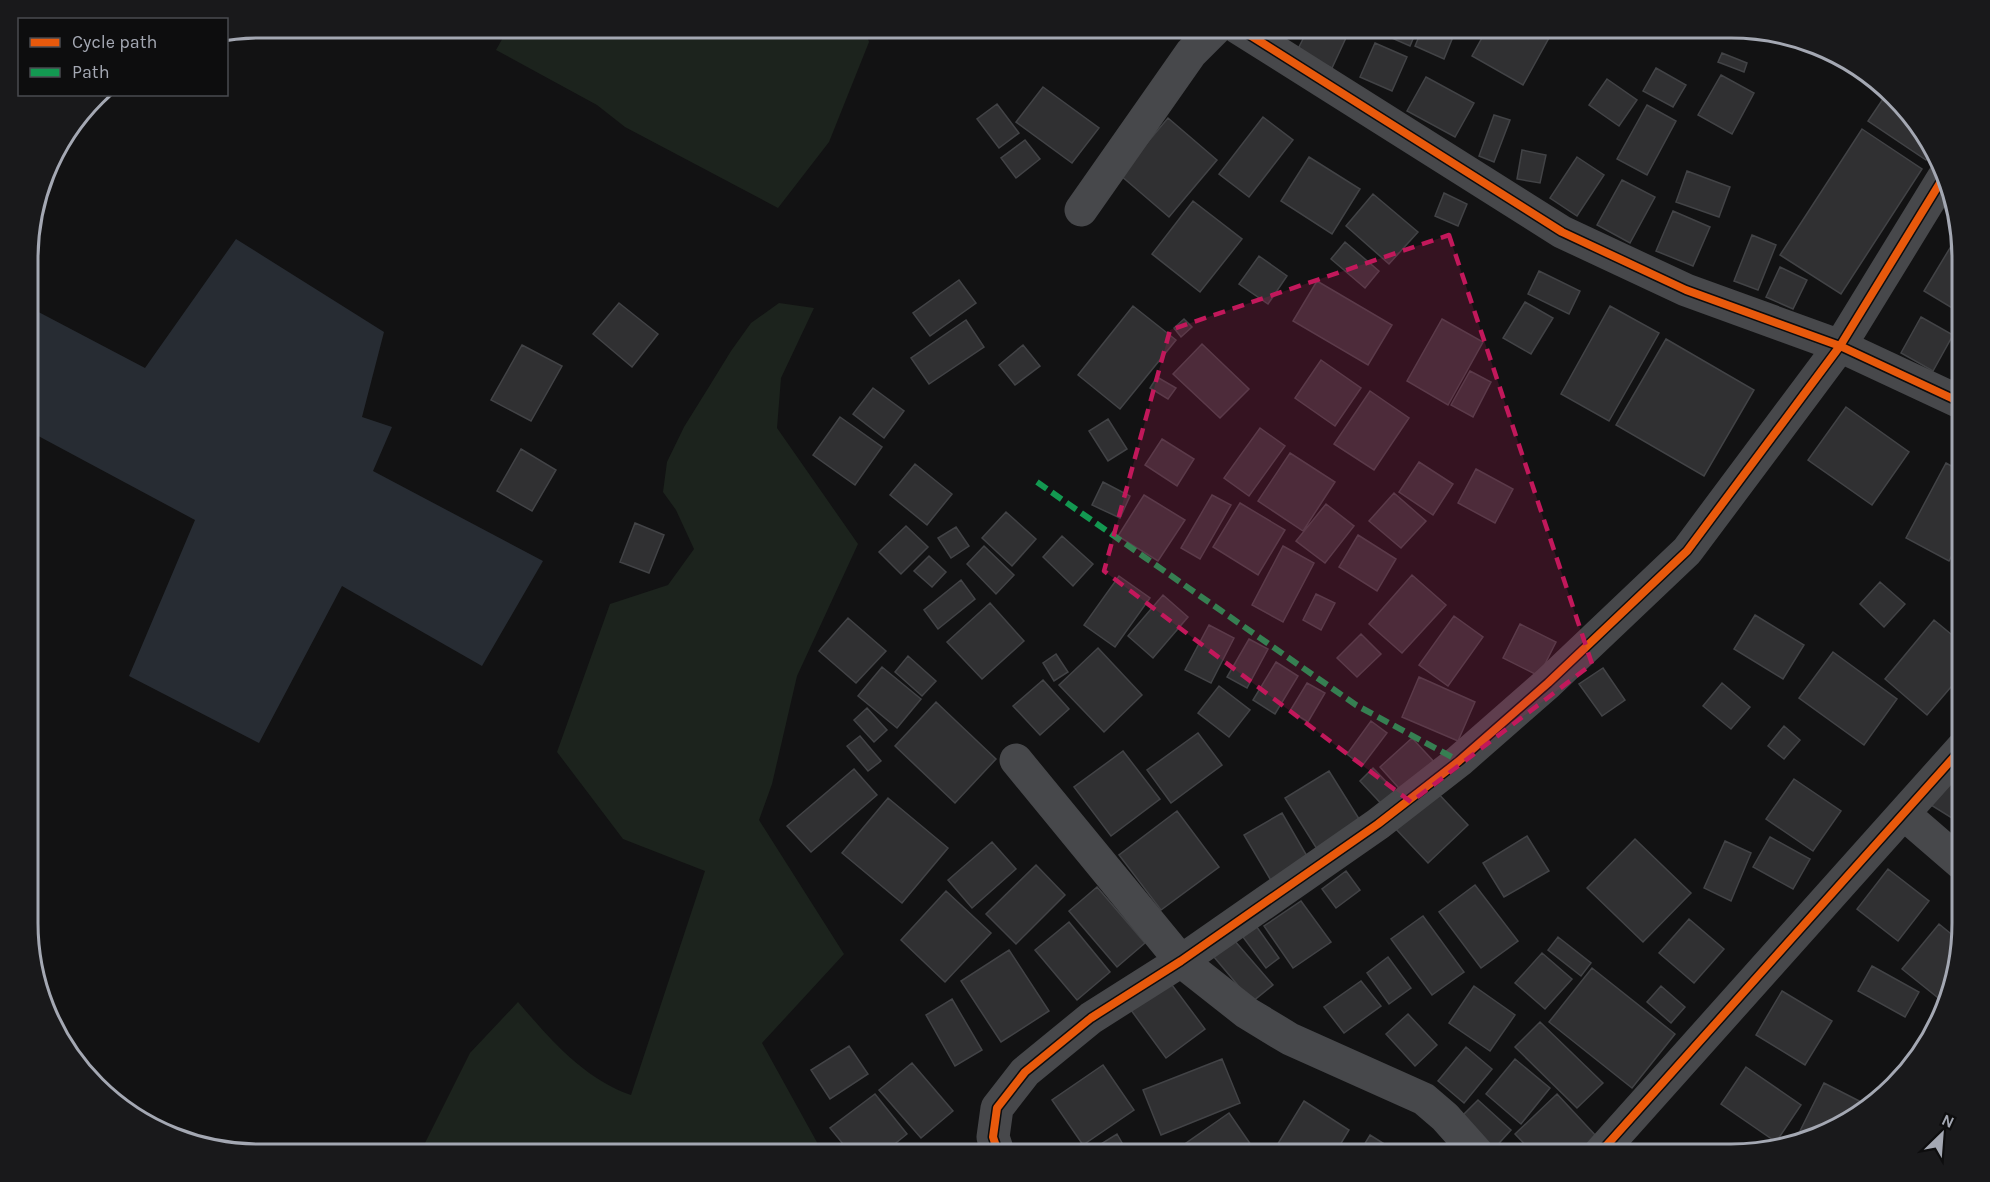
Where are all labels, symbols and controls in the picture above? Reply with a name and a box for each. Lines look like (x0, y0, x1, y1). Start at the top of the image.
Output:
legend (18, 18, 228, 96)
text: Cycle path (72, 31, 157, 53)
text: Path (72, 61, 110, 83)
north arrow (1912, 1104, 1972, 1164)
text: N (1939, 1110, 1957, 1132)

